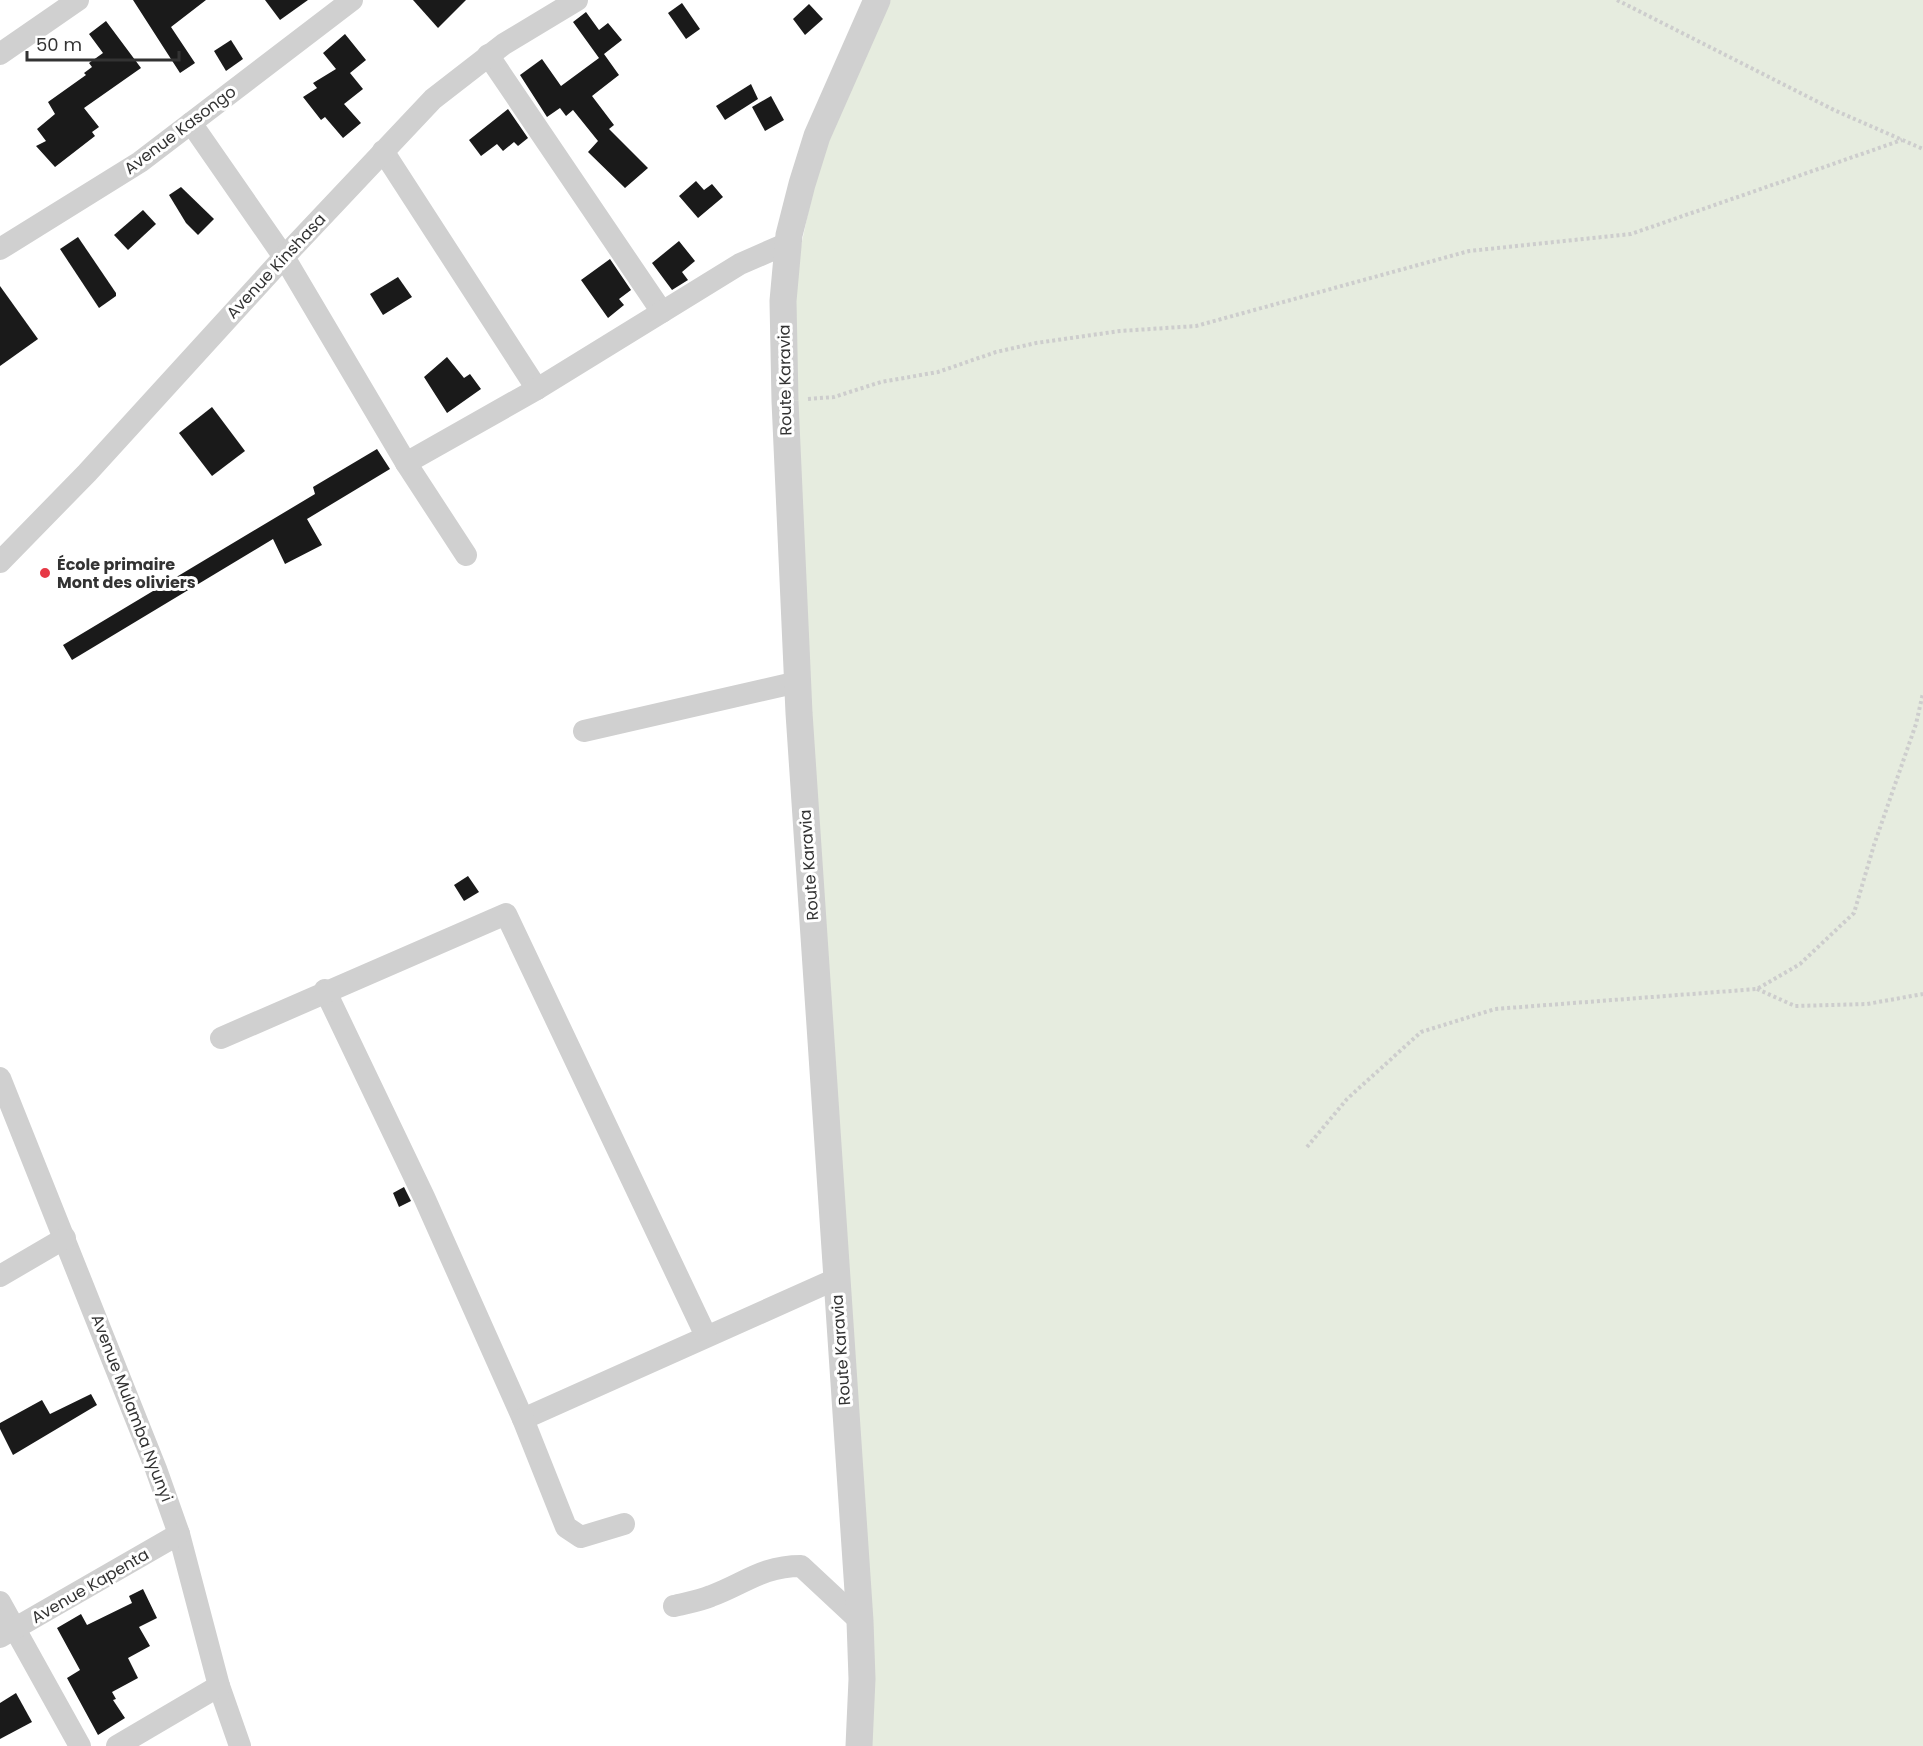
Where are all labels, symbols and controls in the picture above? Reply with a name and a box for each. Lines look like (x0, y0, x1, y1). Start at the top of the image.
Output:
scale bar (27, 24, 178, 62)
text: 50 m (36, 32, 82, 57)
street label: Avenue Kasongo (119, 80, 241, 180)
street label: Avenue Kinshasa (221, 208, 331, 324)
street label: Route Karavia (773, 324, 797, 436)
place label: École primaire Mont des oliviers (57, 553, 196, 594)
marker: École primaire Mont des oliviers (38, 566, 52, 580)
street label: Route Karavia (794, 809, 824, 921)
street label: Route Karavia (826, 1294, 856, 1406)
street label: Avenue Mulamba Nyunyi (86, 1311, 178, 1505)
street label: Avenue Kapenta (27, 1543, 153, 1629)

